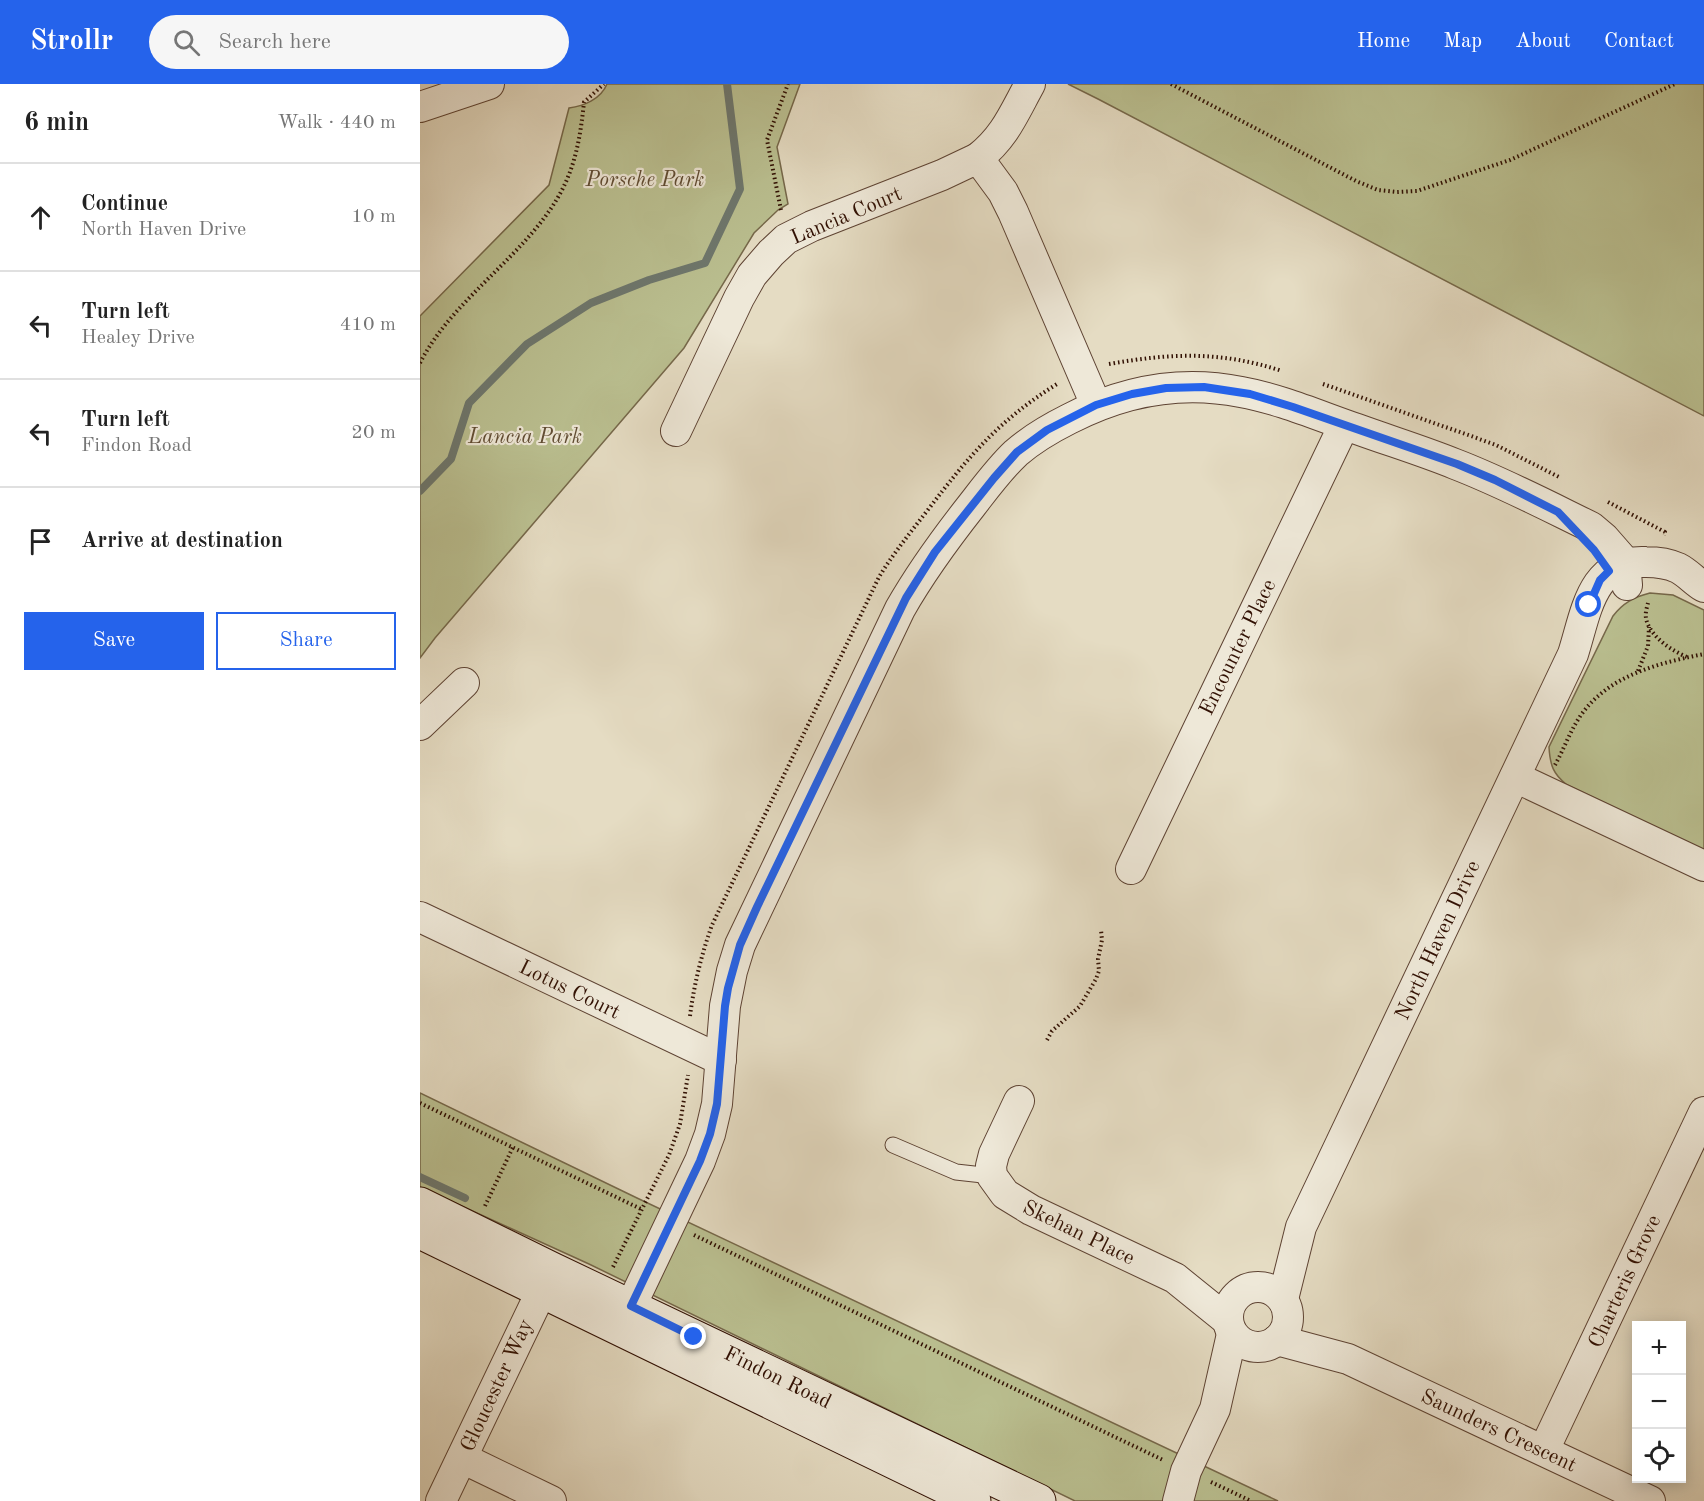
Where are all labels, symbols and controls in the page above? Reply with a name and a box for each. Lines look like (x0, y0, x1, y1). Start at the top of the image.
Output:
search box (149, 15, 569, 69)
icon: search (170, 26, 203, 59)
text: Strollr (30, 28, 113, 56)
text: Search here (218, 31, 331, 53)
text: Home (1357, 31, 1410, 52)
text: Map (1443, 31, 1482, 52)
text: About (1515, 31, 1571, 52)
text: Contact (1604, 31, 1674, 52)
text: 6 min (24, 110, 89, 136)
text: Walk · 440 m (277, 113, 396, 133)
park label: Porsche Park (585, 170, 704, 191)
street label: Lancia Court (788, 184, 905, 249)
text: Continue (81, 193, 168, 215)
icon: ahead (24, 201, 57, 234)
text: 10 m (351, 207, 396, 227)
text: North Haven Drive (81, 220, 246, 240)
text: Turn left (81, 301, 170, 323)
icon: left (24, 309, 57, 342)
text: 410 m (340, 315, 396, 335)
text: Healey Drive (81, 328, 195, 348)
text: Turn left (81, 409, 170, 431)
icon: left (24, 417, 57, 450)
text: 20 m (351, 423, 396, 443)
park label: Lancia Park (467, 427, 582, 448)
text: Findon Road (81, 436, 192, 456)
icon: arrive (24, 525, 57, 558)
text: Arrive at destination (81, 530, 283, 552)
street label: Encounter Place (1196, 576, 1280, 719)
route start (1575, 591, 1601, 617)
button: Save (24, 612, 204, 670)
button: Share (216, 612, 396, 670)
street label: North Haven Drive (1392, 858, 1485, 1024)
street label: Lotus Court (515, 957, 623, 1024)
street label: Skehan Place (1019, 1197, 1138, 1269)
street label: Charteris Grove (1585, 1212, 1665, 1351)
street label: Gloucester Way (457, 1316, 537, 1455)
map controls (1632, 1321, 1686, 1483)
button: + (1632, 1321, 1686, 1375)
route end (680, 1323, 706, 1349)
street label: Findon Road (720, 1343, 834, 1413)
button: − (1632, 1375, 1686, 1429)
street label: Saunders Crescent (1417, 1386, 1579, 1477)
button: locate (1632, 1429, 1686, 1483)

